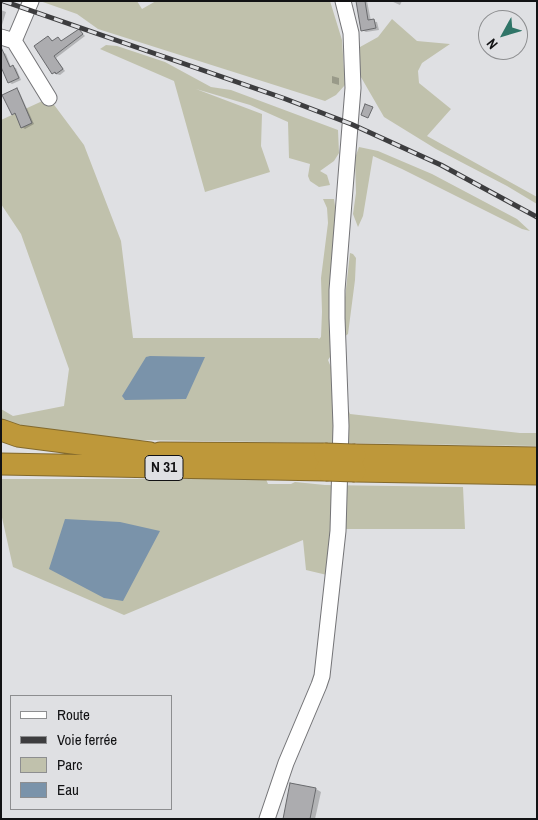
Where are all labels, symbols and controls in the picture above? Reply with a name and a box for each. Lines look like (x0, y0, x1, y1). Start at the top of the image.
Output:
north arrow (478, 10, 528, 60)
text: N (483, 35, 502, 53)
road number: N 31 (145, 456, 183, 480)
legend (10, 695, 172, 810)
text: Route (57, 704, 90, 725)
text: Voie ferrée (57, 729, 117, 750)
text: Parc (57, 754, 82, 775)
text: Eau (57, 779, 79, 800)

